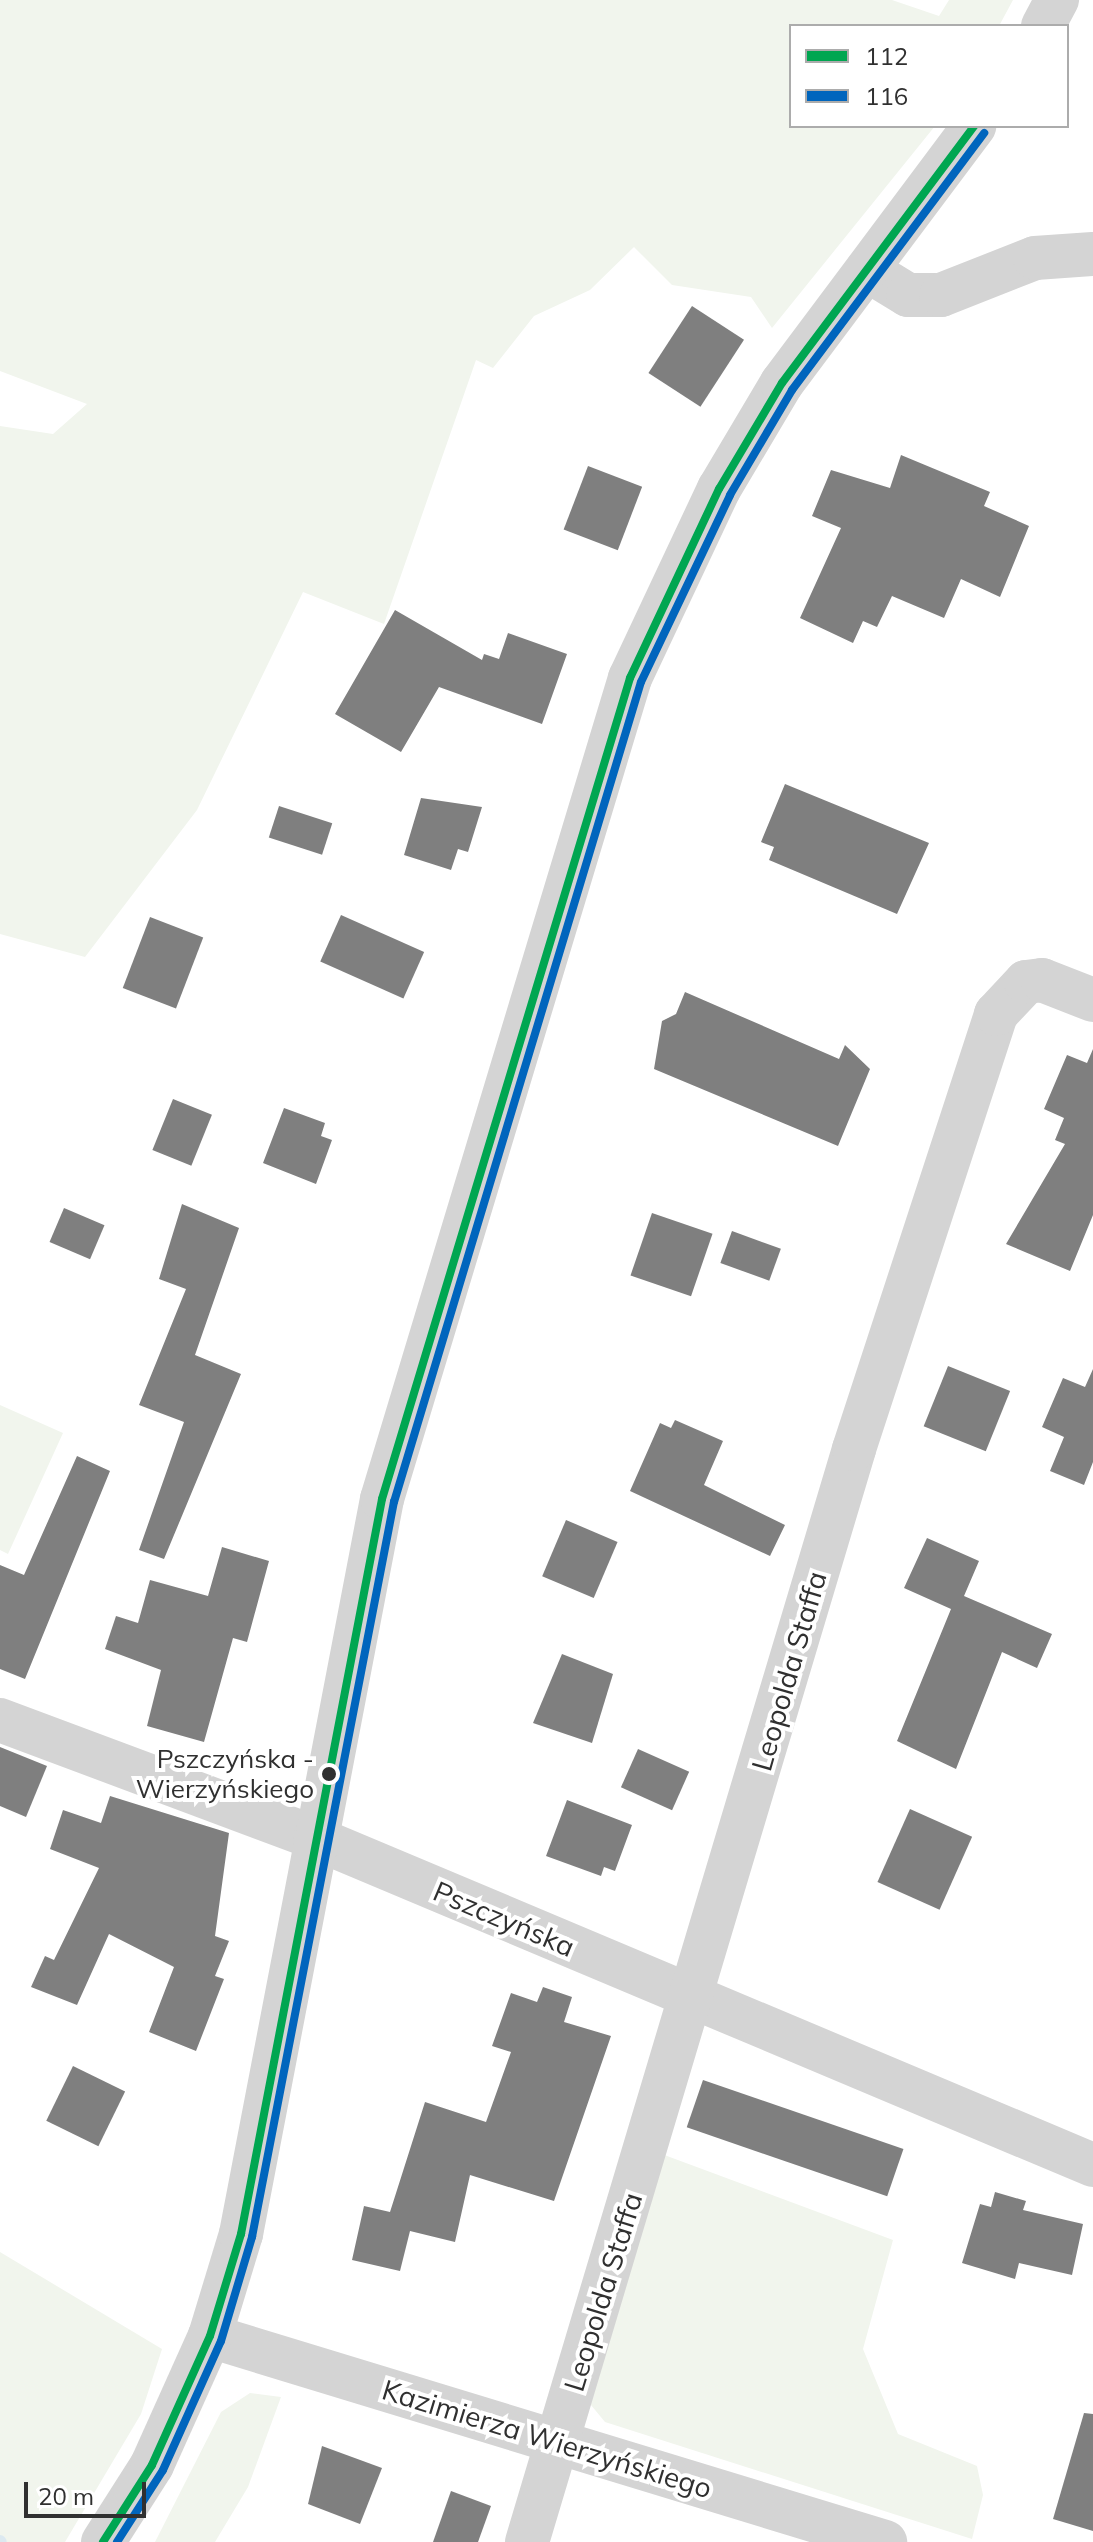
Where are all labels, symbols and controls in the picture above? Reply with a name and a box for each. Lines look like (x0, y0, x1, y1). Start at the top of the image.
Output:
legend (789, 24, 1069, 128)
text: 112 (865, 41, 908, 71)
text: 116 (865, 81, 908, 111)
street label: Leopolda Staffa (744, 1567, 834, 1775)
place label: Pszczyńska - Wierzyńskiego (136, 1743, 314, 1804)
marker: Pszczyńska - Wierzyńskiego (321, 1766, 337, 1782)
street label: Pszczyńska (428, 1874, 580, 1964)
street label: Leopolda Staffa (557, 2189, 649, 2395)
street label: Kazimierza Wierzyńskiego (378, 2373, 716, 2505)
scale bar (28, 2466, 150, 2516)
text: 20 m (38, 2481, 94, 2511)

